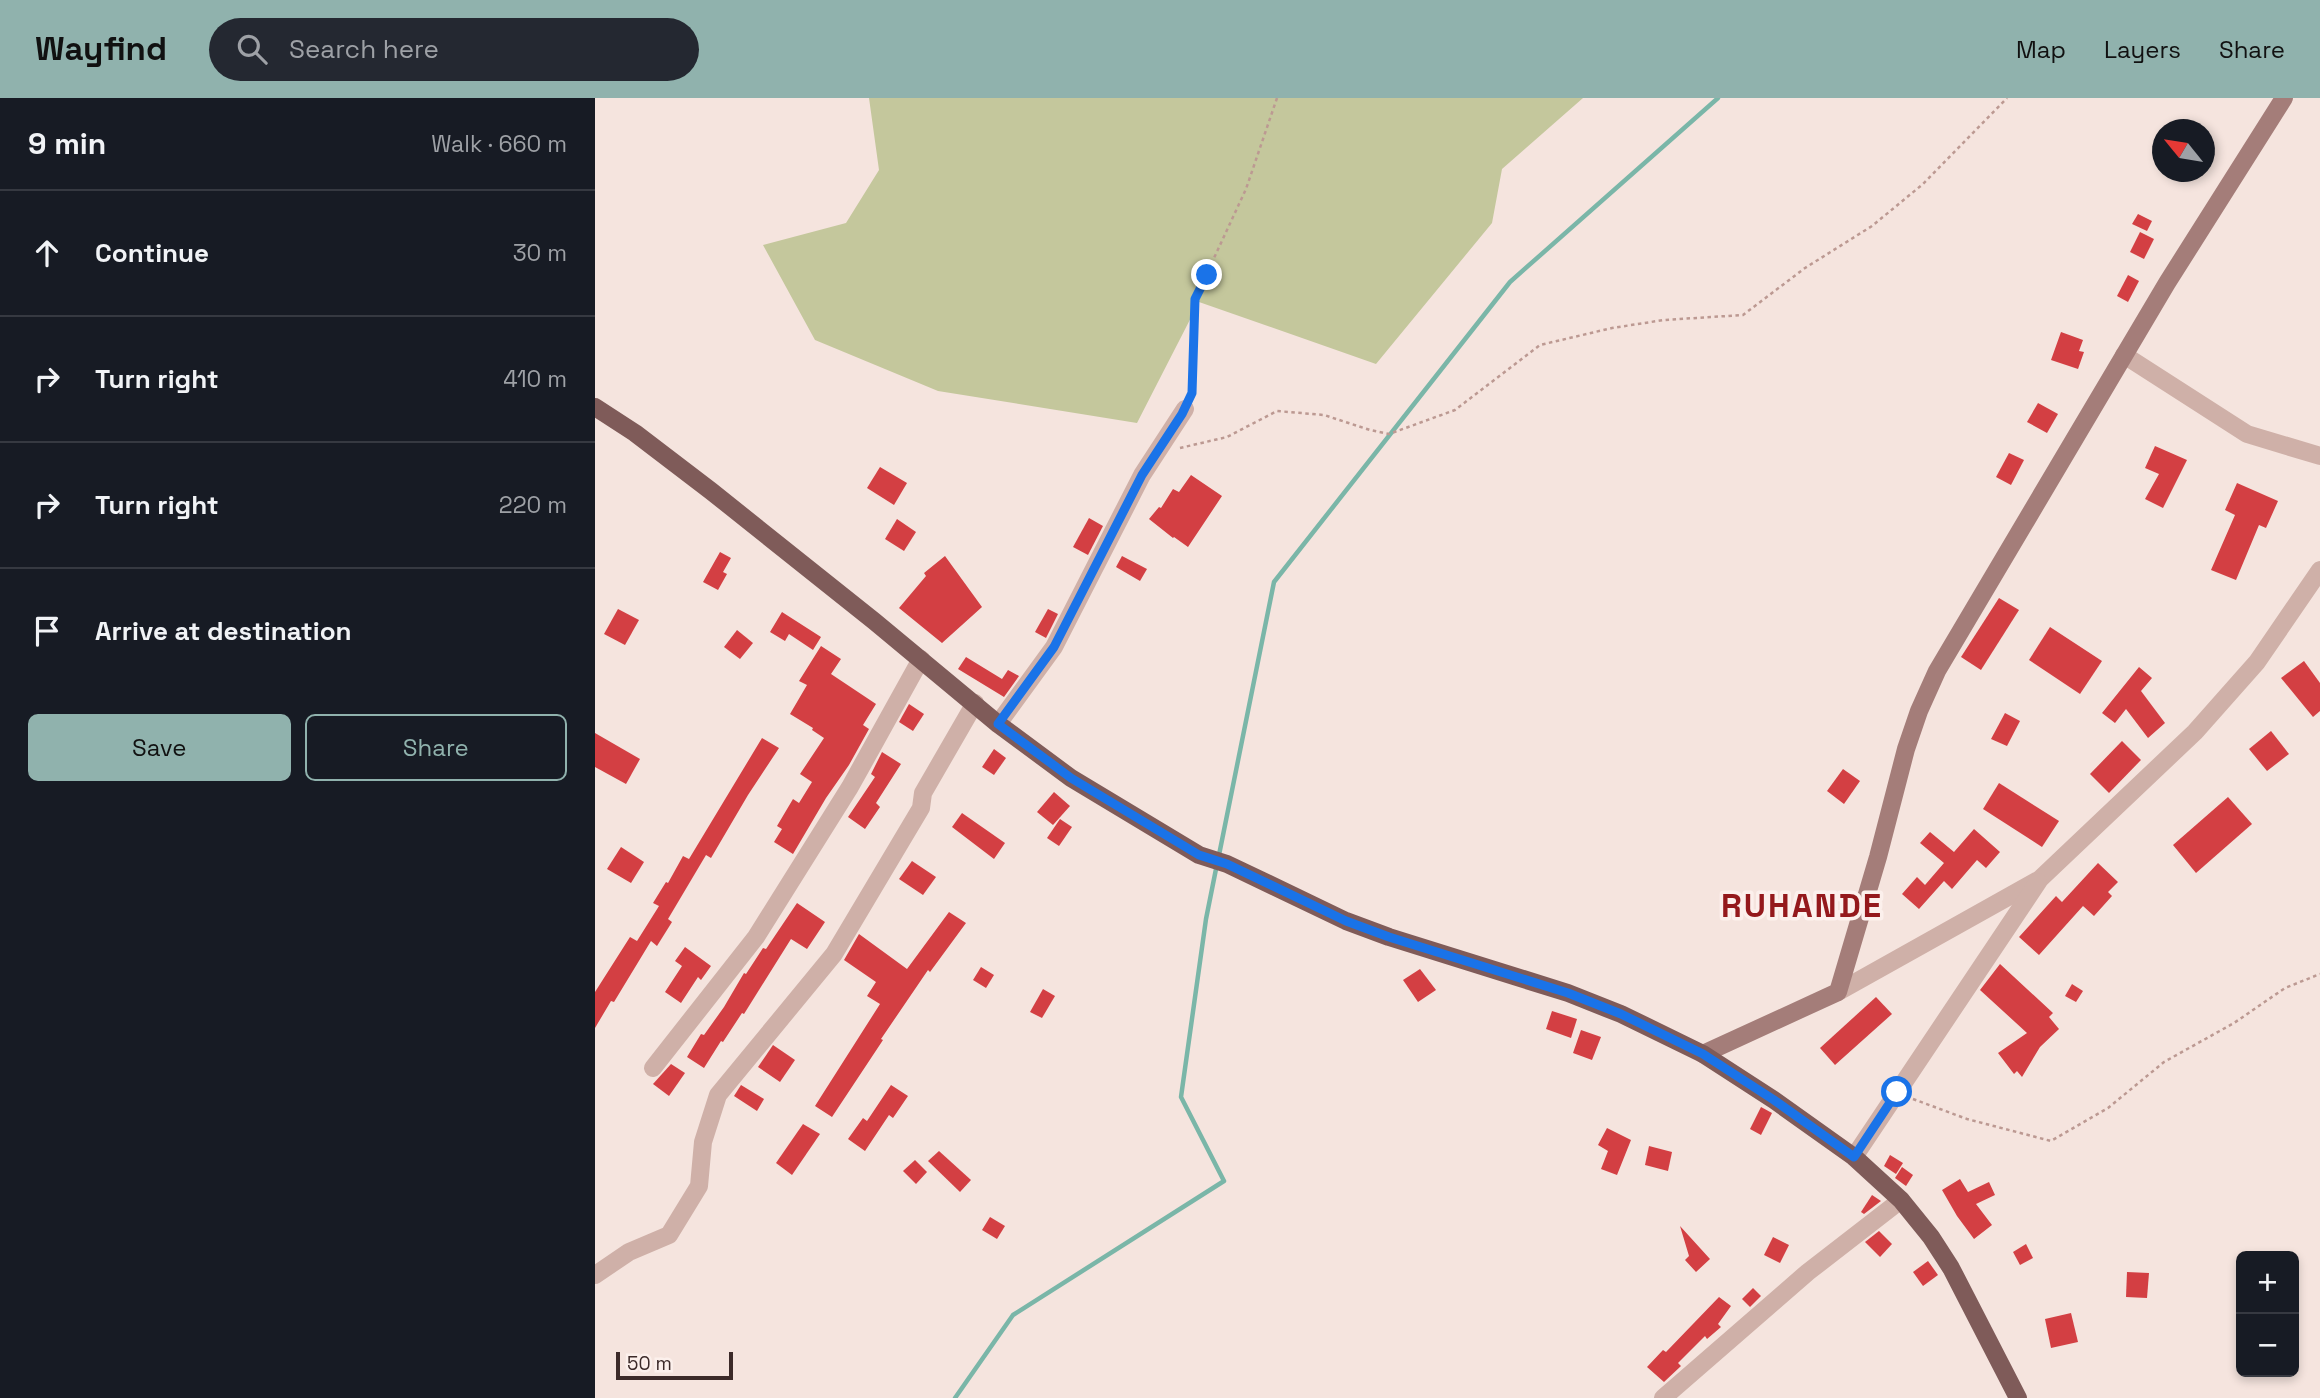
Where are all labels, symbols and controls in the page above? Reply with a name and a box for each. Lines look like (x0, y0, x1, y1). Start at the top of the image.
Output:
search box (209, 18, 699, 81)
text: Wayfind (35, 28, 167, 70)
icon: search (233, 30, 271, 68)
text: Search here (289, 32, 439, 66)
text: Map (2016, 34, 2066, 65)
text: Layers (2104, 34, 2181, 65)
text: Share (2219, 34, 2285, 65)
north arrow (2152, 119, 2215, 182)
text: 9 min (28, 124, 106, 163)
text: Walk · 660 m (431, 129, 567, 159)
icon: ahead (28, 234, 66, 272)
text: Continue (95, 236, 209, 270)
text: 30 m (513, 238, 567, 268)
route end (1191, 259, 1222, 290)
icon: right (28, 360, 66, 398)
text: Turn right (95, 362, 219, 396)
text: 410 m (503, 364, 567, 394)
icon: right (28, 486, 66, 524)
text: Turn right (95, 488, 219, 522)
text: 220 m (499, 490, 567, 520)
icon: arrive (28, 612, 66, 650)
text: Arrive at destination (95, 614, 352, 648)
button: Save (28, 714, 291, 781)
button: Share (305, 714, 567, 781)
district label: RUHANDE (1721, 885, 1883, 927)
route start (1881, 1076, 1912, 1107)
map controls (2236, 1251, 2299, 1377)
button: + (2236, 1251, 2299, 1314)
button: − (2236, 1314, 2299, 1377)
scale bar (616, 1349, 733, 1381)
text: 50 m (627, 1351, 672, 1376)

